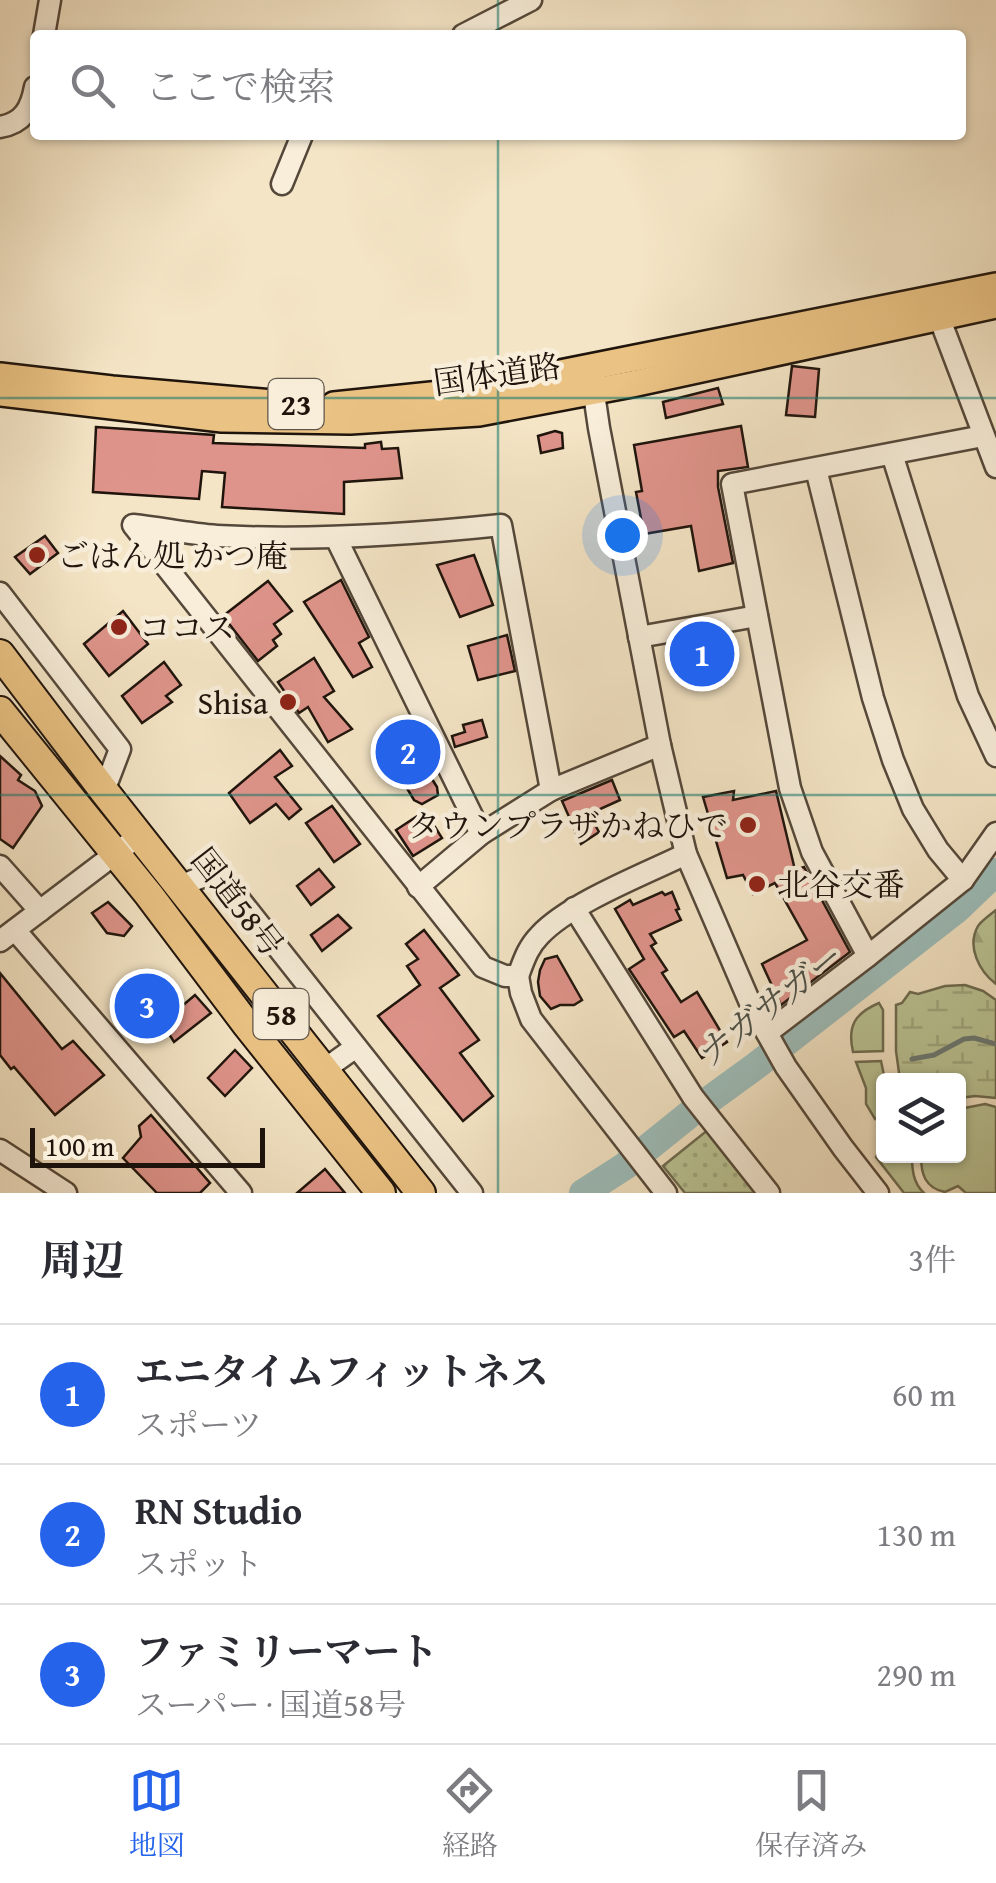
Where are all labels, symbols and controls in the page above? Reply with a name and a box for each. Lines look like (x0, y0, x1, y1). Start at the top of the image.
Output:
search box (30, 30, 966, 140)
icon: search (65, 58, 120, 113)
text: ここで検索 (145, 58, 335, 114)
street label: 国体道路 (430, 342, 564, 406)
road number: 23 (268, 379, 324, 429)
your location (597, 510, 648, 561)
place label: ごはん処 かつ庵 (57, 532, 288, 579)
marker: ごはん処 かつ庵 (26, 544, 48, 566)
place label: ココス (139, 604, 235, 651)
marker: ココス (108, 616, 130, 638)
pin: 1 (670, 616, 734, 692)
place label: Shisa (198, 679, 268, 726)
marker: Shisa (277, 691, 299, 713)
pin: 2 (376, 714, 440, 790)
place label: タウンプラザかねひで (408, 802, 728, 849)
marker: タウンプラザかねひで (737, 814, 759, 836)
street label: 国道58号 (180, 838, 296, 966)
place label: 北谷交番 (777, 861, 905, 908)
marker: 北谷交番 (746, 873, 768, 895)
water label: ナガサガー (684, 932, 852, 1080)
pin: 3 (114, 968, 180, 1044)
road number: 58 (254, 989, 308, 1039)
map controls (876, 1073, 966, 1163)
button: layers (876, 1073, 966, 1163)
scale bar (30, 1123, 265, 1168)
text: 100 m (45, 1125, 114, 1166)
text: 周辺 (40, 1229, 124, 1290)
text: 3件 (909, 1236, 956, 1283)
text: エニタイムフィットネス (135, 1343, 549, 1399)
text: 1 (64, 1371, 81, 1418)
text: 60 m (892, 1371, 956, 1418)
text: スポーツ (135, 1401, 262, 1448)
text: RN Studio (135, 1482, 302, 1538)
text: 2 (64, 1511, 81, 1558)
text: 130 m (877, 1511, 956, 1558)
text: スポット (135, 1540, 263, 1587)
text: ファミリーマート (135, 1623, 438, 1679)
text: 3 (64, 1651, 81, 1698)
text: 290 m (877, 1651, 956, 1698)
text: スーパー · 国道58号 (135, 1681, 406, 1728)
tab: 地図 (129, 1763, 185, 1865)
tab: 経路 (442, 1763, 498, 1865)
tab: 保存済み (755, 1763, 867, 1865)

